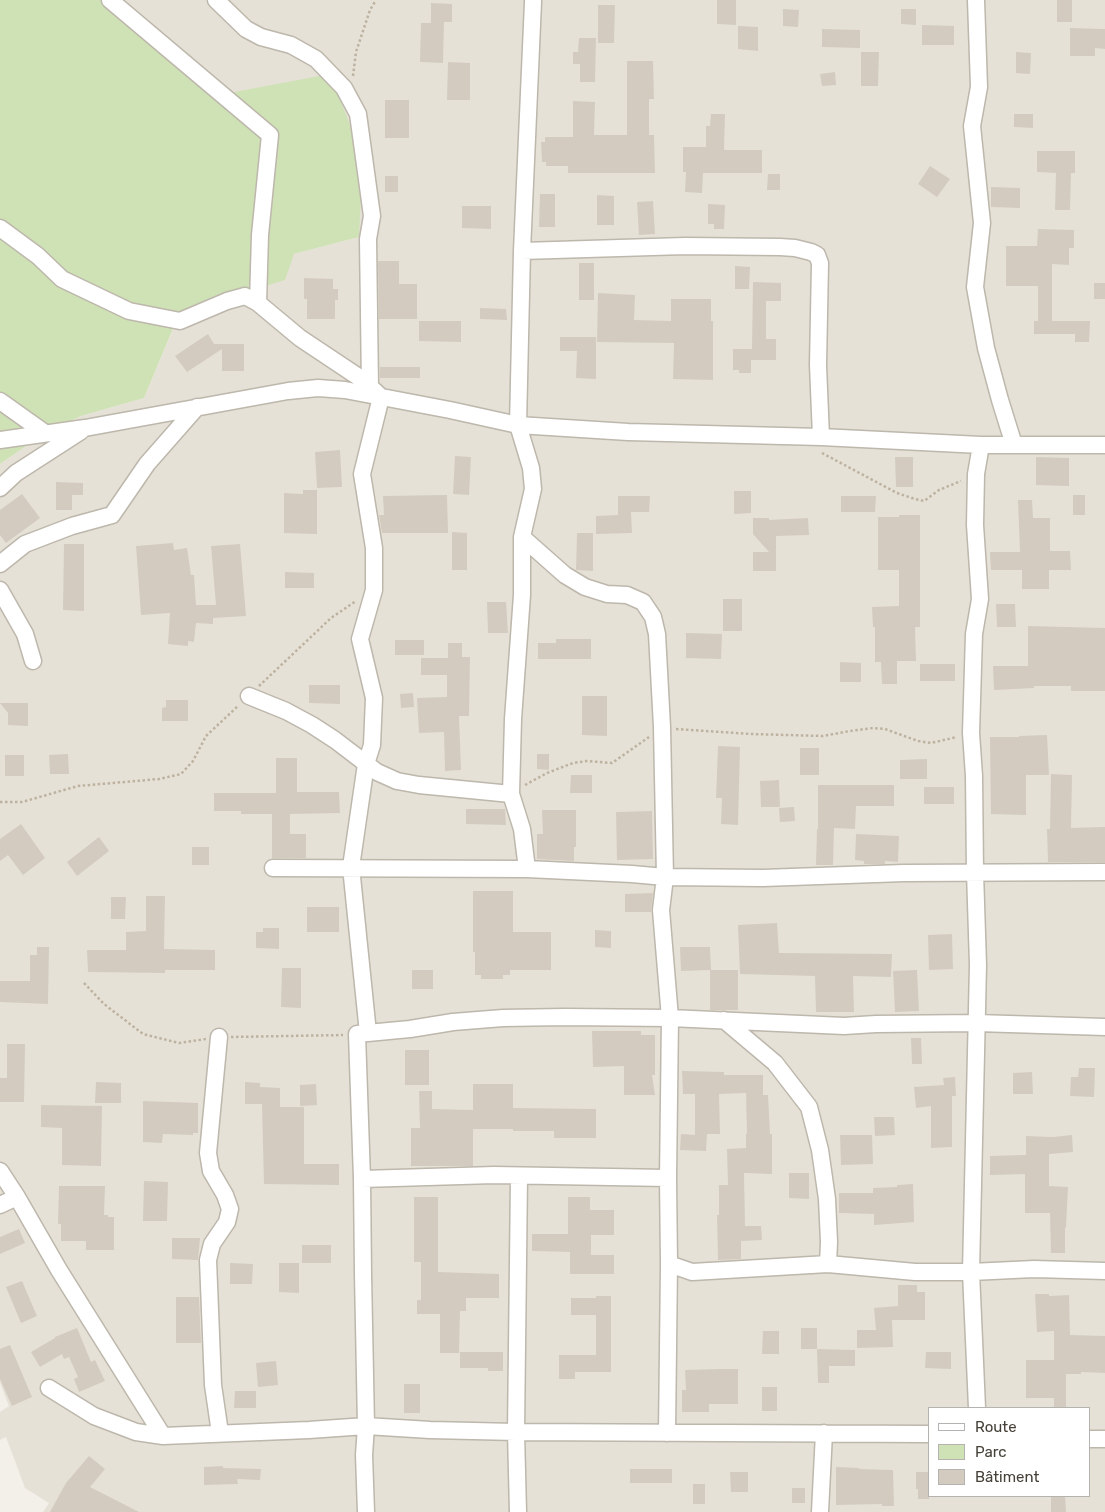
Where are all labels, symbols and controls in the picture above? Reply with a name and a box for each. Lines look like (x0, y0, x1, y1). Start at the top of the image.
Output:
legend (928, 1407, 1090, 1497)
text: Route (975, 1418, 1017, 1436)
text: Parc (975, 1443, 1007, 1461)
text: Bâtiment (975, 1468, 1039, 1486)

